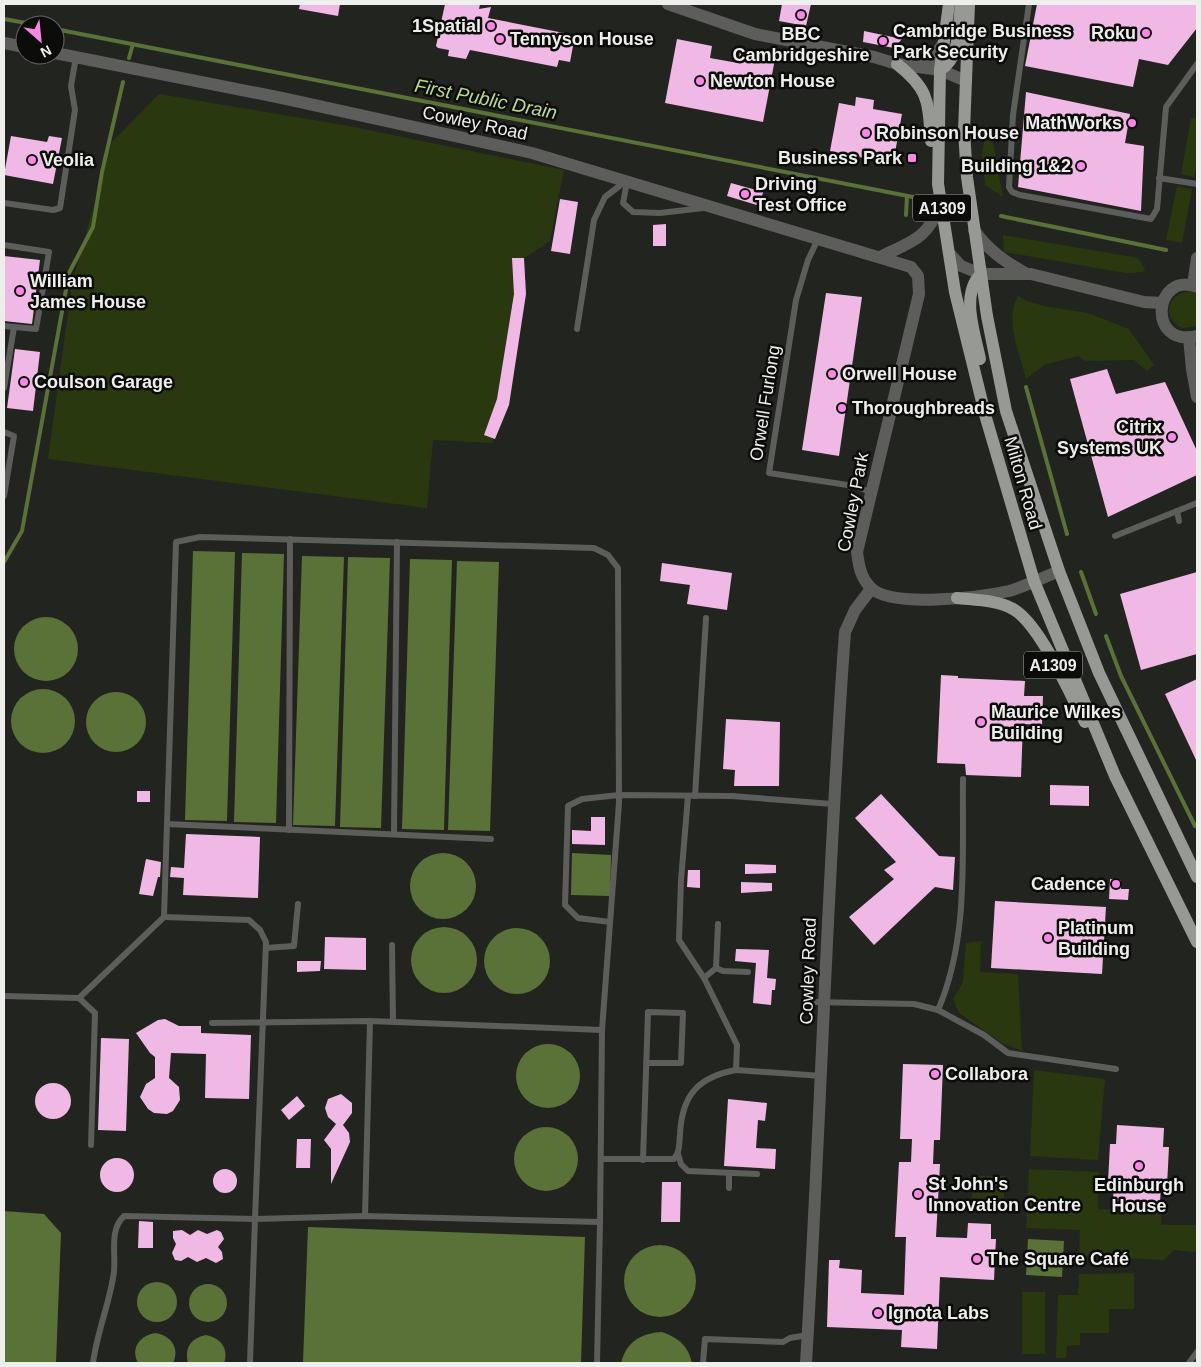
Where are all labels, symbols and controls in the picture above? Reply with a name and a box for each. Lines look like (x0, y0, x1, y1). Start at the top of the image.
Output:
marker: BBC Cambridgeshire (795, 9, 807, 21)
north arrow (15, 15, 65, 65)
place label: 1Spatial (412, 16, 481, 36)
marker: 1Spatial (485, 20, 497, 32)
place label: Cambridge Business Park Security (893, 21, 1072, 62)
place label: Roku (1091, 23, 1136, 43)
place label: BBC Cambridgeshire (732, 24, 870, 65)
marker: Roku (1140, 27, 1152, 39)
place label: Tennyson House (510, 29, 654, 49)
marker: Tennyson House (494, 33, 506, 45)
marker: Cambridge Business Park Security (877, 35, 889, 47)
text: N (38, 42, 54, 61)
place label: Newton House (710, 71, 835, 91)
water label: First Public Drain (413, 75, 559, 123)
marker: Newton House (694, 75, 706, 87)
street label: Cowley Road (421, 102, 529, 144)
place label: MathWorks (1025, 113, 1122, 133)
marker: MathWorks (1126, 117, 1138, 129)
place label: Robinson House (876, 123, 1019, 143)
marker: Robinson House (860, 127, 872, 139)
place label: Business Park (778, 148, 903, 168)
place label: Veolia (42, 150, 95, 170)
marker: Business Park (906, 152, 918, 164)
marker: Veolia (26, 154, 38, 166)
place label: Building 1&2 (961, 156, 1071, 176)
marker: Building 1&2 (1075, 160, 1087, 172)
place label: Driving Test Office (755, 174, 847, 215)
marker: Driving Test Office (739, 188, 751, 200)
road number: A1309 (913, 194, 971, 222)
place label: William James House (30, 271, 146, 312)
marker: William James House (14, 285, 26, 297)
street label: Orwell Furlong (746, 344, 784, 462)
place label: Orwell House (842, 364, 957, 384)
marker: Orwell House (826, 368, 838, 380)
place label: Coulson Garage (34, 372, 173, 392)
marker: Coulson Garage (18, 376, 30, 388)
place label: Thoroughbreads (852, 398, 995, 418)
marker: Thoroughbreads (836, 402, 848, 414)
place label: Citrix Systems UK (1057, 417, 1162, 458)
marker: Citrix Systems UK (1166, 431, 1178, 443)
street label: Milton Road (1000, 434, 1046, 532)
street label: Cowley Park (834, 450, 873, 553)
road number: A1309 (1024, 652, 1082, 678)
place label: Maurice Wilkes Building (991, 702, 1121, 743)
marker: Maurice Wilkes Building (975, 716, 987, 728)
place label: Cadence (1031, 874, 1106, 894)
marker: Cadence (1110, 878, 1122, 890)
street label: Cowley Road (796, 917, 820, 1025)
place label: Platinum Building (1058, 918, 1134, 959)
marker: Platinum Building (1042, 932, 1054, 944)
place label: Collabora (945, 1064, 1029, 1084)
marker: Collabora (929, 1068, 941, 1080)
marker: Edinburgh House (1133, 1160, 1145, 1172)
place label: St John's Innovation Centre (928, 1174, 1081, 1215)
place label: Edinburgh House (1094, 1175, 1184, 1216)
marker: St John's Innovation Centre (912, 1188, 924, 1200)
place label: The Square Café (987, 1249, 1129, 1269)
marker: The Square Café (971, 1253, 983, 1265)
place label: Ignota Labs (888, 1303, 989, 1323)
marker: Ignota Labs (872, 1307, 884, 1319)

